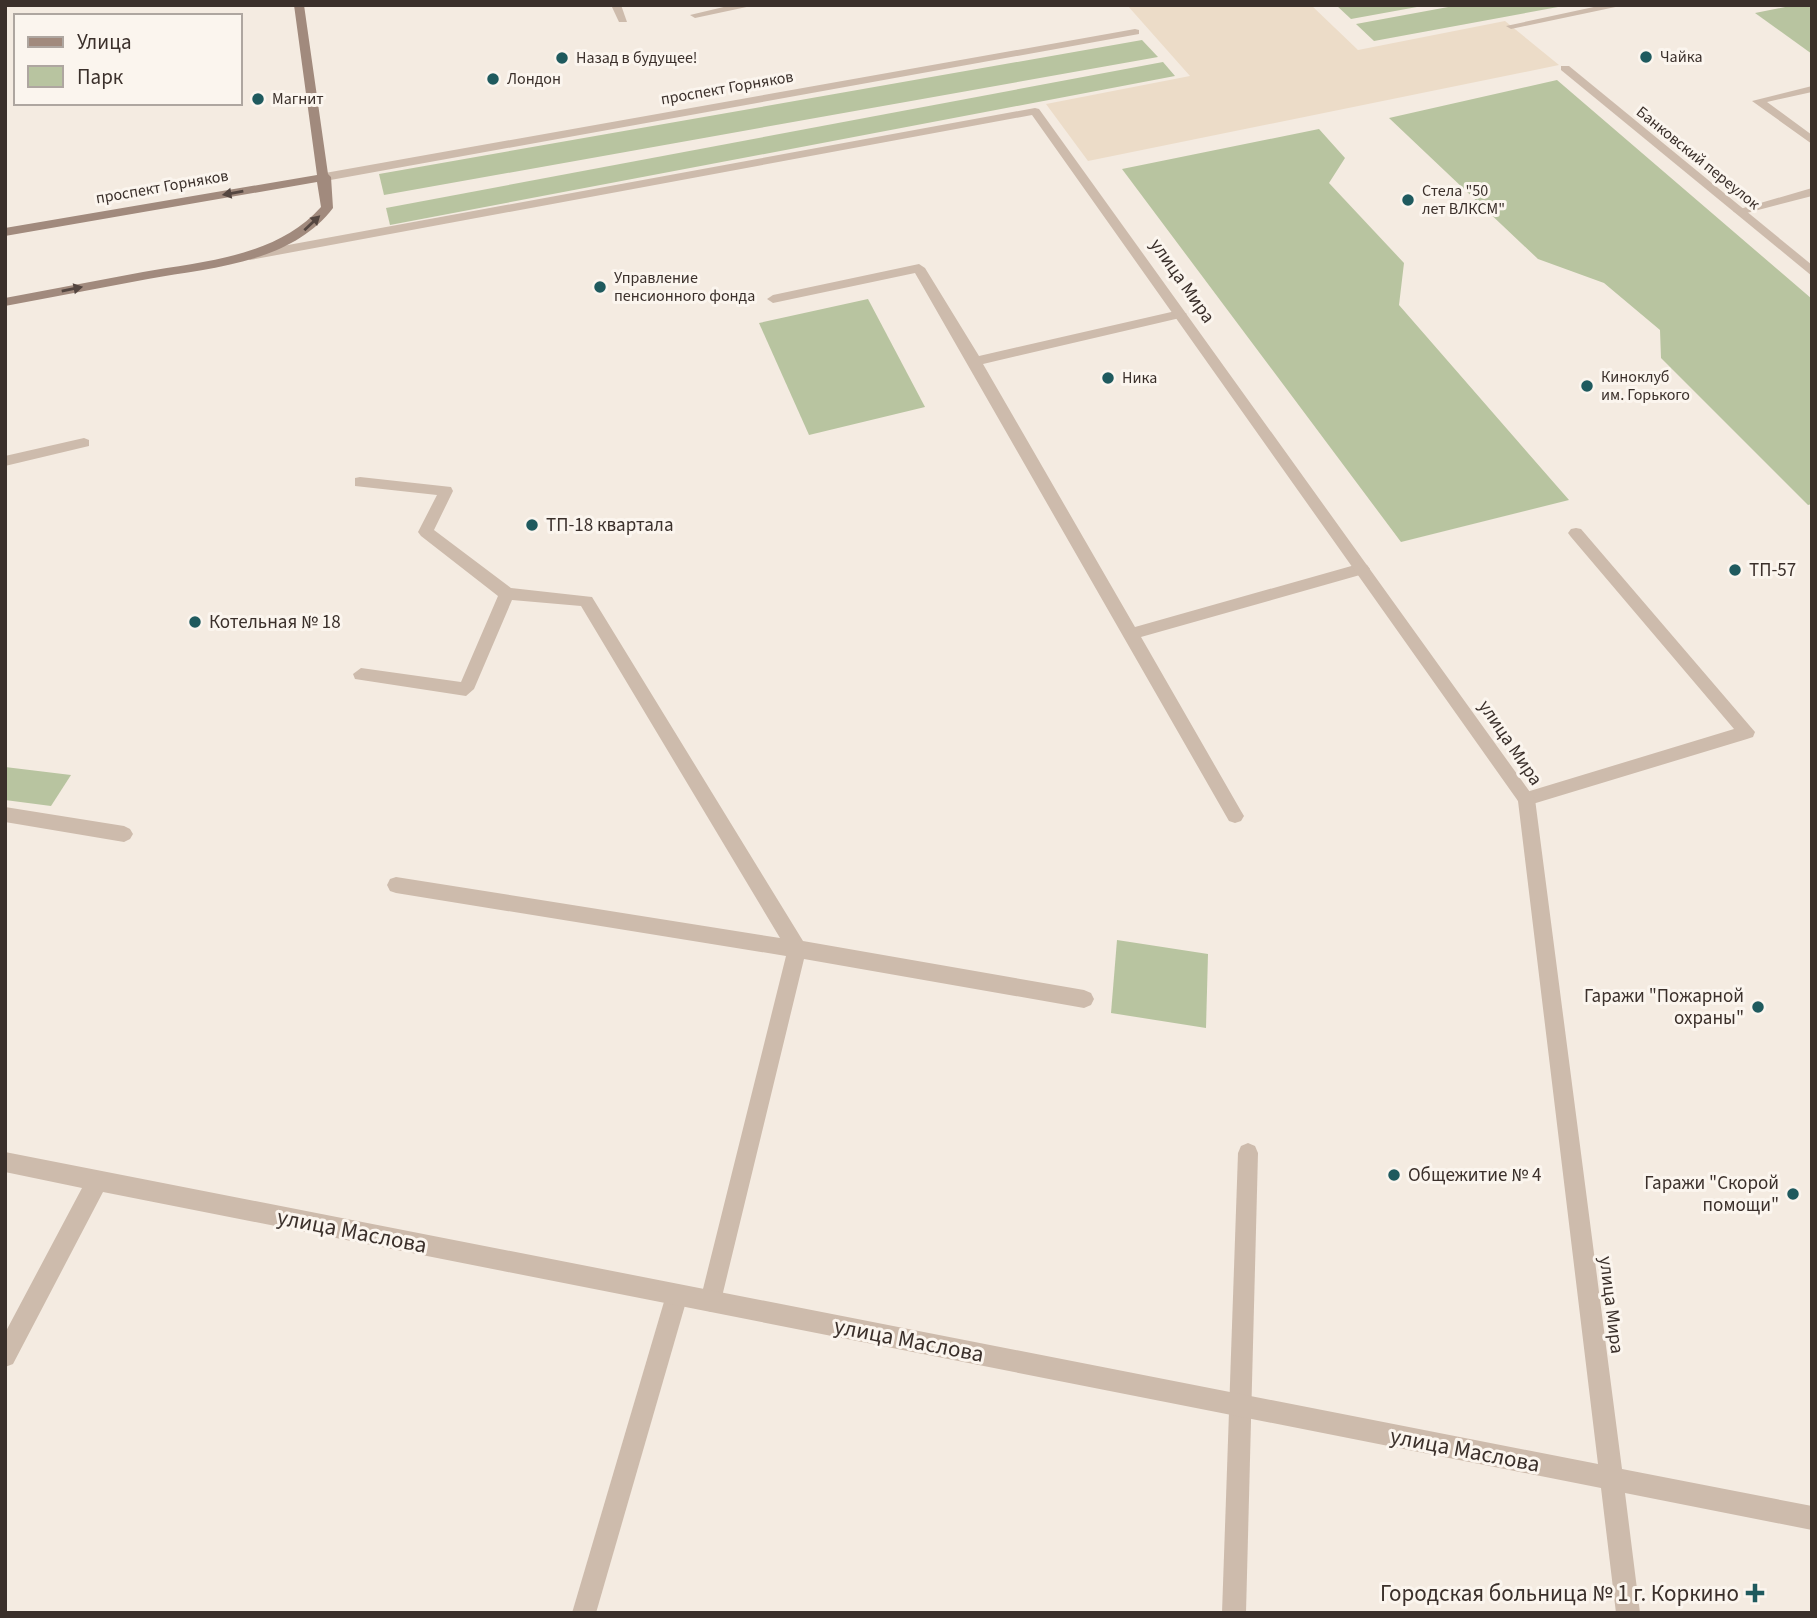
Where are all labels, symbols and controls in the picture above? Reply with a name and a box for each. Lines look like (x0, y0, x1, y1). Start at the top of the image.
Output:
legend (14, 14, 242, 105)
text: Улица (77, 27, 132, 57)
place label: Чайка (1660, 46, 1703, 68)
place label: Назад в будущее! (576, 47, 697, 69)
marker: Чайка (1638, 49, 1654, 65)
marker: Назад в будущее! (554, 50, 570, 66)
text: Парк (77, 62, 124, 92)
street label: проспект Горняков (659, 66, 795, 110)
place label: Лондон (507, 68, 561, 90)
marker: Лондон (485, 71, 501, 87)
place label: Магнит (272, 88, 324, 110)
marker: Магнит (250, 91, 266, 107)
street label: Банковский переулок (1631, 101, 1765, 215)
street label: проспект Горняков (94, 165, 230, 209)
place label: Стела "50 лет ВЛКСМ" (1422, 180, 1505, 220)
one-way arrow (222, 188, 244, 199)
marker: Стела "50 лет ВЛКСМ" (1400, 192, 1416, 208)
one-way arrow (303, 215, 321, 231)
street label: улица Мира (1143, 233, 1221, 329)
place label: Управление пенсионного фонда (614, 267, 755, 307)
marker: Управление пенсионного фонда (592, 279, 608, 295)
one-way arrow (61, 283, 83, 294)
place label: Киноклуб им. Горького (1601, 366, 1690, 406)
place label: Ника (1122, 367, 1157, 389)
marker: Ника (1100, 370, 1116, 386)
marker: Киноклуб им. Горького (1579, 378, 1595, 394)
place label: ТП-18 квартала (546, 512, 673, 539)
marker: ТП-18 квартала (524, 517, 540, 533)
place label: ТП-57 (1749, 557, 1796, 584)
marker: ТП-57 (1727, 562, 1743, 578)
place label: Котельная № 18 (209, 609, 341, 636)
marker: Котельная № 18 (187, 614, 203, 630)
street label: улица Мира (1471, 695, 1549, 791)
place label: Гаражи "Пожарной охраны" (1584, 983, 1744, 1032)
marker: Гаражи "Пожарной охраны" (1750, 999, 1766, 1015)
place label: Общежитие № 4 (1408, 1162, 1541, 1189)
marker: Общежитие № 4 (1386, 1167, 1402, 1183)
place label: Гаражи "Скорой помощи" (1644, 1170, 1779, 1219)
marker: Гаражи "Скорой помощи" (1785, 1186, 1801, 1202)
street label: улица Маслова (274, 1200, 430, 1262)
street label: улица Мира (1592, 1255, 1630, 1355)
street label: улица Маслова (831, 1309, 987, 1371)
street label: улица Маслова (1387, 1419, 1543, 1481)
place label: Городская больница № 1 г. Коркино (1380, 1577, 1739, 1610)
marker: Городская больница № 1 г. Коркино (1745, 1583, 1765, 1603)

